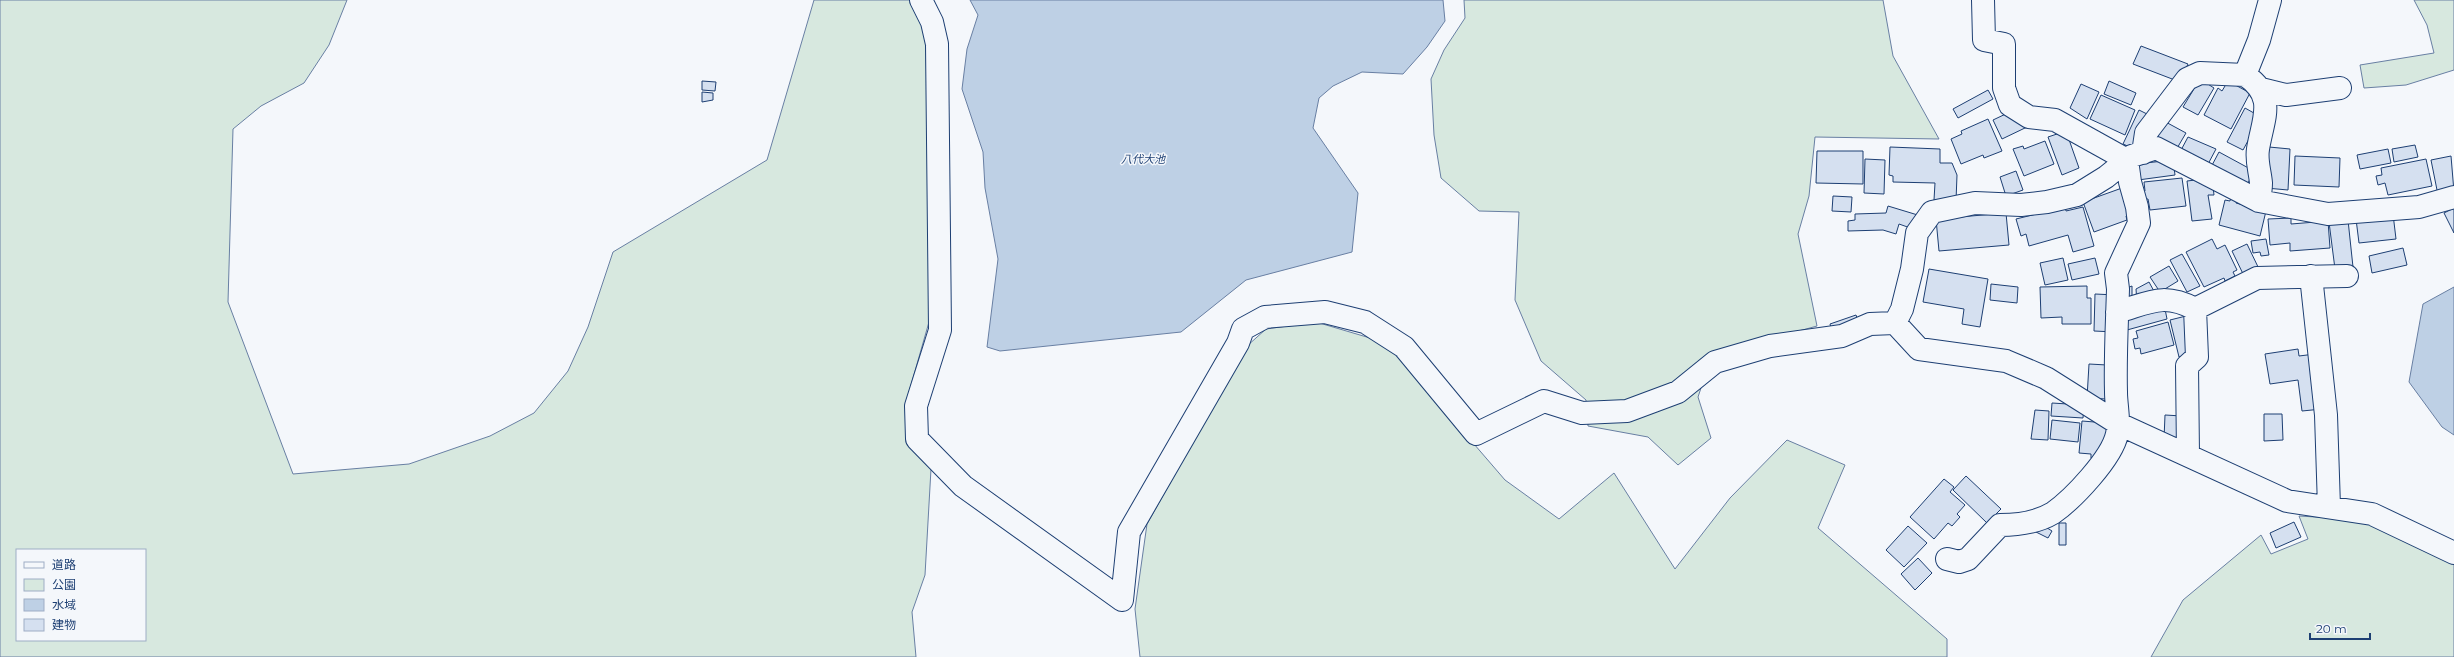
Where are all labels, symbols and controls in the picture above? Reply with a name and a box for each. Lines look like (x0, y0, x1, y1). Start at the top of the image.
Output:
water label: 八代大池 (1121, 152, 1166, 166)
legend (16, 549, 146, 641)
text: 道路 (52, 557, 76, 572)
text: 公園 (52, 577, 76, 592)
text: 水域 (52, 597, 76, 612)
scale bar (2310, 615, 2370, 641)
text: 建物 (52, 617, 76, 632)
text: 20 m (2316, 621, 2347, 636)

